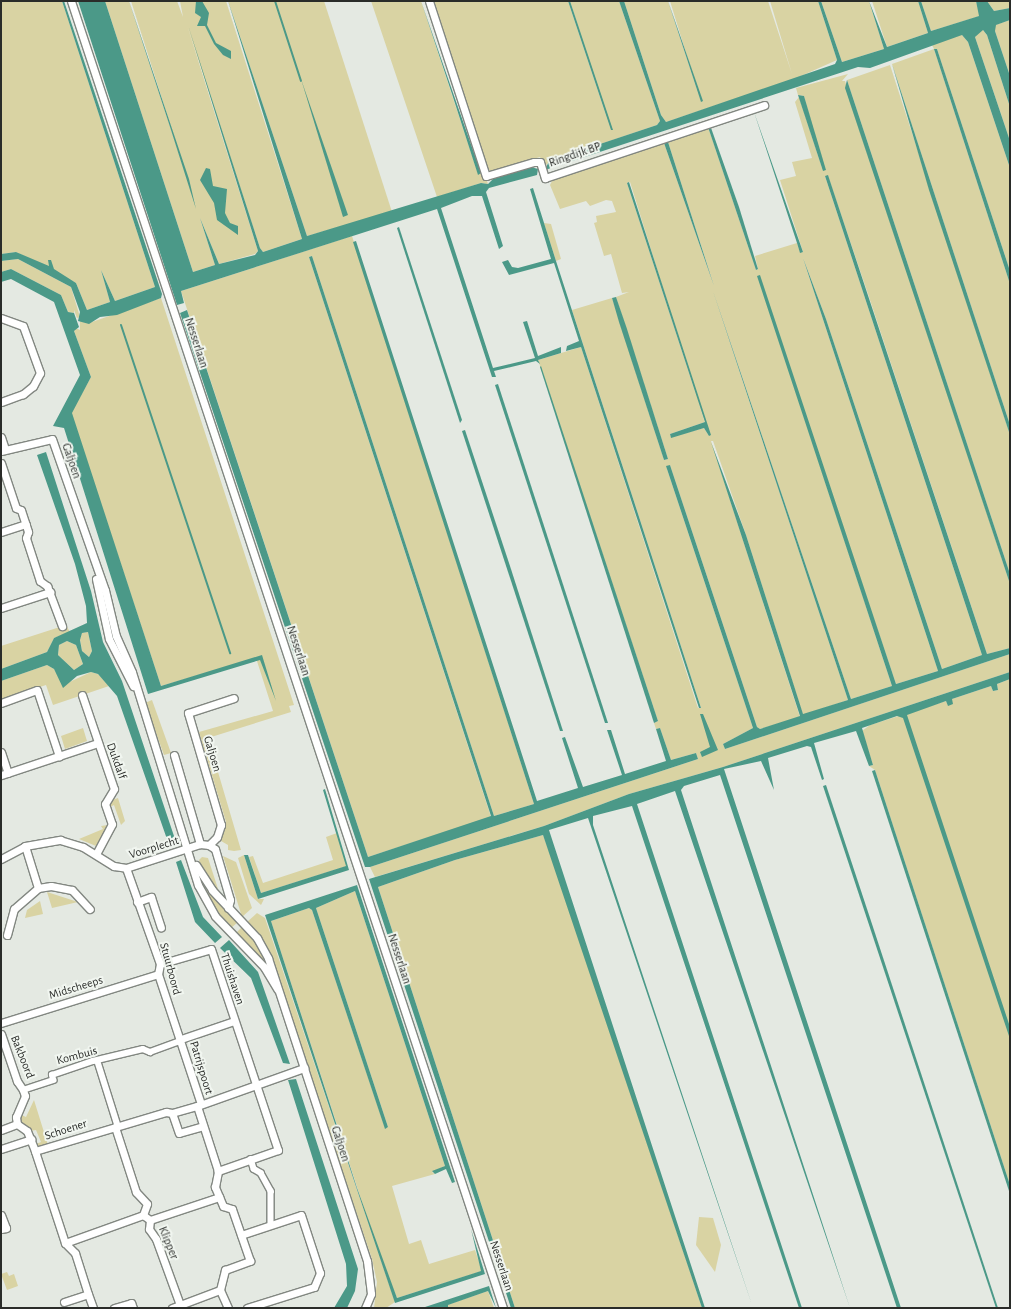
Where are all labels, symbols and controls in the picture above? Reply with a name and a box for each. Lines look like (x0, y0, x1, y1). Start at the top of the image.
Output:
street label: Ringdijk BP (547, 139, 603, 171)
street label: Nesserlaan (181, 316, 211, 370)
street label: Galjoen (58, 441, 84, 481)
street label: Nesserlaan (283, 624, 313, 678)
street label: Galjoen (200, 734, 224, 774)
street label: Dukdalf (103, 741, 129, 781)
street label: Voorplecht (127, 834, 181, 862)
street label: Nesserlaan (384, 932, 414, 986)
street label: Stuurboord (156, 941, 184, 997)
street label: Thuishaven (217, 951, 247, 1007)
street label: Midscheeps (47, 973, 105, 1003)
street label: Bakboord (7, 1033, 37, 1081)
street label: Patrijspoort (186, 1040, 216, 1096)
street label: Kombuis (55, 1044, 99, 1068)
street label: Schoener (43, 1116, 89, 1144)
street label: Galjoen (328, 1124, 352, 1164)
street label: Klipper (155, 1225, 181, 1261)
street label: Nesserlaan (486, 1239, 516, 1293)

